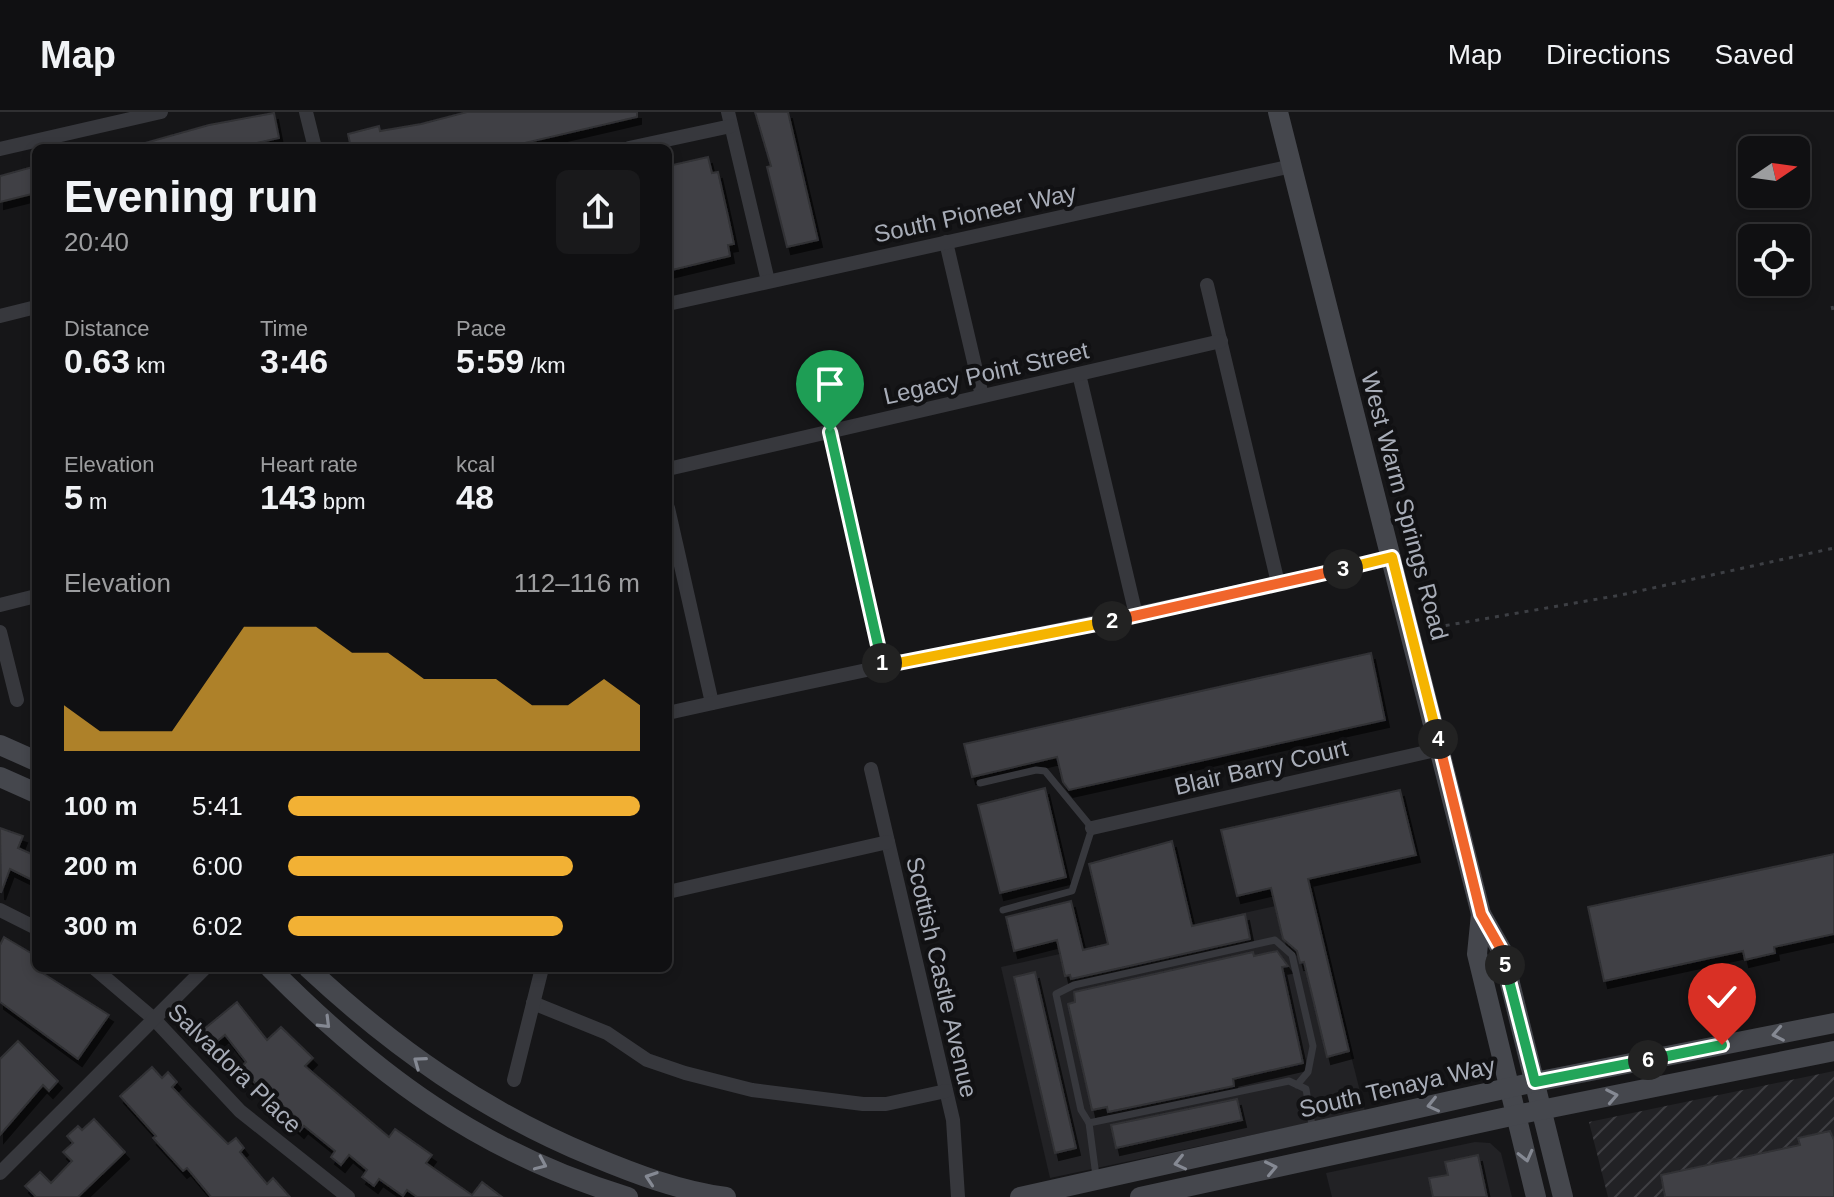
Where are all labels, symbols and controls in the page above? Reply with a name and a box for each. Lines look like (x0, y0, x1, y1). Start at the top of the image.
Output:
text: Map (40, 34, 116, 76)
text: Map (1448, 39, 1502, 70)
text: Directions (1546, 39, 1671, 70)
text: Saved (1715, 39, 1794, 70)
north arrow (1738, 136, 1810, 208)
map controls (1738, 136, 1810, 296)
button: share (556, 170, 640, 254)
text: Evening run (64, 172, 318, 221)
street label: South Pioneer Way (871, 178, 1079, 248)
button: locate (1738, 224, 1810, 296)
text: 20:40 (64, 227, 129, 257)
text: Distance (64, 316, 150, 341)
text: Time (260, 316, 308, 341)
text: Pace (456, 316, 506, 341)
street label: Legacy Point Street (881, 336, 1091, 410)
text: 0.63 (64, 342, 130, 380)
text: 3:46 (260, 342, 328, 380)
text: 5:59 (456, 342, 524, 380)
pin (796, 350, 864, 432)
text: km (130, 353, 166, 378)
text: /km (524, 353, 566, 378)
icon: arrive (808, 362, 852, 406)
street label: West Warm Springs Road (1356, 369, 1454, 643)
text: Elevation (64, 452, 155, 477)
text: Heart rate (260, 452, 358, 477)
text: kcal (456, 452, 495, 477)
text: 5 (64, 478, 83, 516)
text: 143 (260, 478, 317, 516)
text: 48 (456, 478, 494, 516)
text: m (83, 489, 107, 514)
text: bpm (317, 489, 366, 514)
pin: 3 (1323, 549, 1363, 589)
text: 3 (1337, 556, 1349, 581)
text: Elevation (64, 568, 171, 598)
text: 112–116 m (514, 568, 640, 598)
pin: 2 (1092, 601, 1132, 641)
text: 2 (1106, 608, 1118, 633)
pin: 1 (862, 643, 902, 683)
text: 1 (876, 650, 888, 675)
pin: 4 (1418, 719, 1458, 759)
text: 4 (1432, 726, 1444, 751)
street label: Blair Barry Court (1172, 734, 1351, 800)
text: 100 m (64, 791, 138, 821)
text: 5:41 (192, 791, 243, 821)
text: 200 m (64, 851, 138, 881)
text: 6:00 (192, 851, 243, 881)
street label: Scottish Castle Avenue (901, 854, 983, 1100)
text: 300 m (64, 911, 138, 941)
text: 6:02 (192, 911, 243, 941)
pin: 5 (1485, 945, 1525, 985)
text: 5 (1499, 952, 1511, 977)
pin (1688, 963, 1756, 1045)
icon: check (1700, 975, 1744, 1019)
street label: Salvadora Place (163, 998, 307, 1138)
one-way arrow (316, 1014, 330, 1028)
one-way arrow (1772, 1025, 1785, 1042)
pin: 6 (1628, 1040, 1668, 1080)
text: 6 (1642, 1047, 1654, 1072)
street label: South Tenaya Way (1296, 1051, 1498, 1123)
one-way arrow (413, 1058, 428, 1072)
one-way arrow (1606, 1088, 1619, 1105)
one-way arrow (1427, 1096, 1441, 1113)
one-way arrow (1516, 1149, 1533, 1162)
one-way arrow (1173, 1154, 1187, 1171)
one-way arrow (533, 1155, 547, 1171)
one-way arrow (1263, 1160, 1277, 1177)
one-way arrow (644, 1171, 658, 1187)

